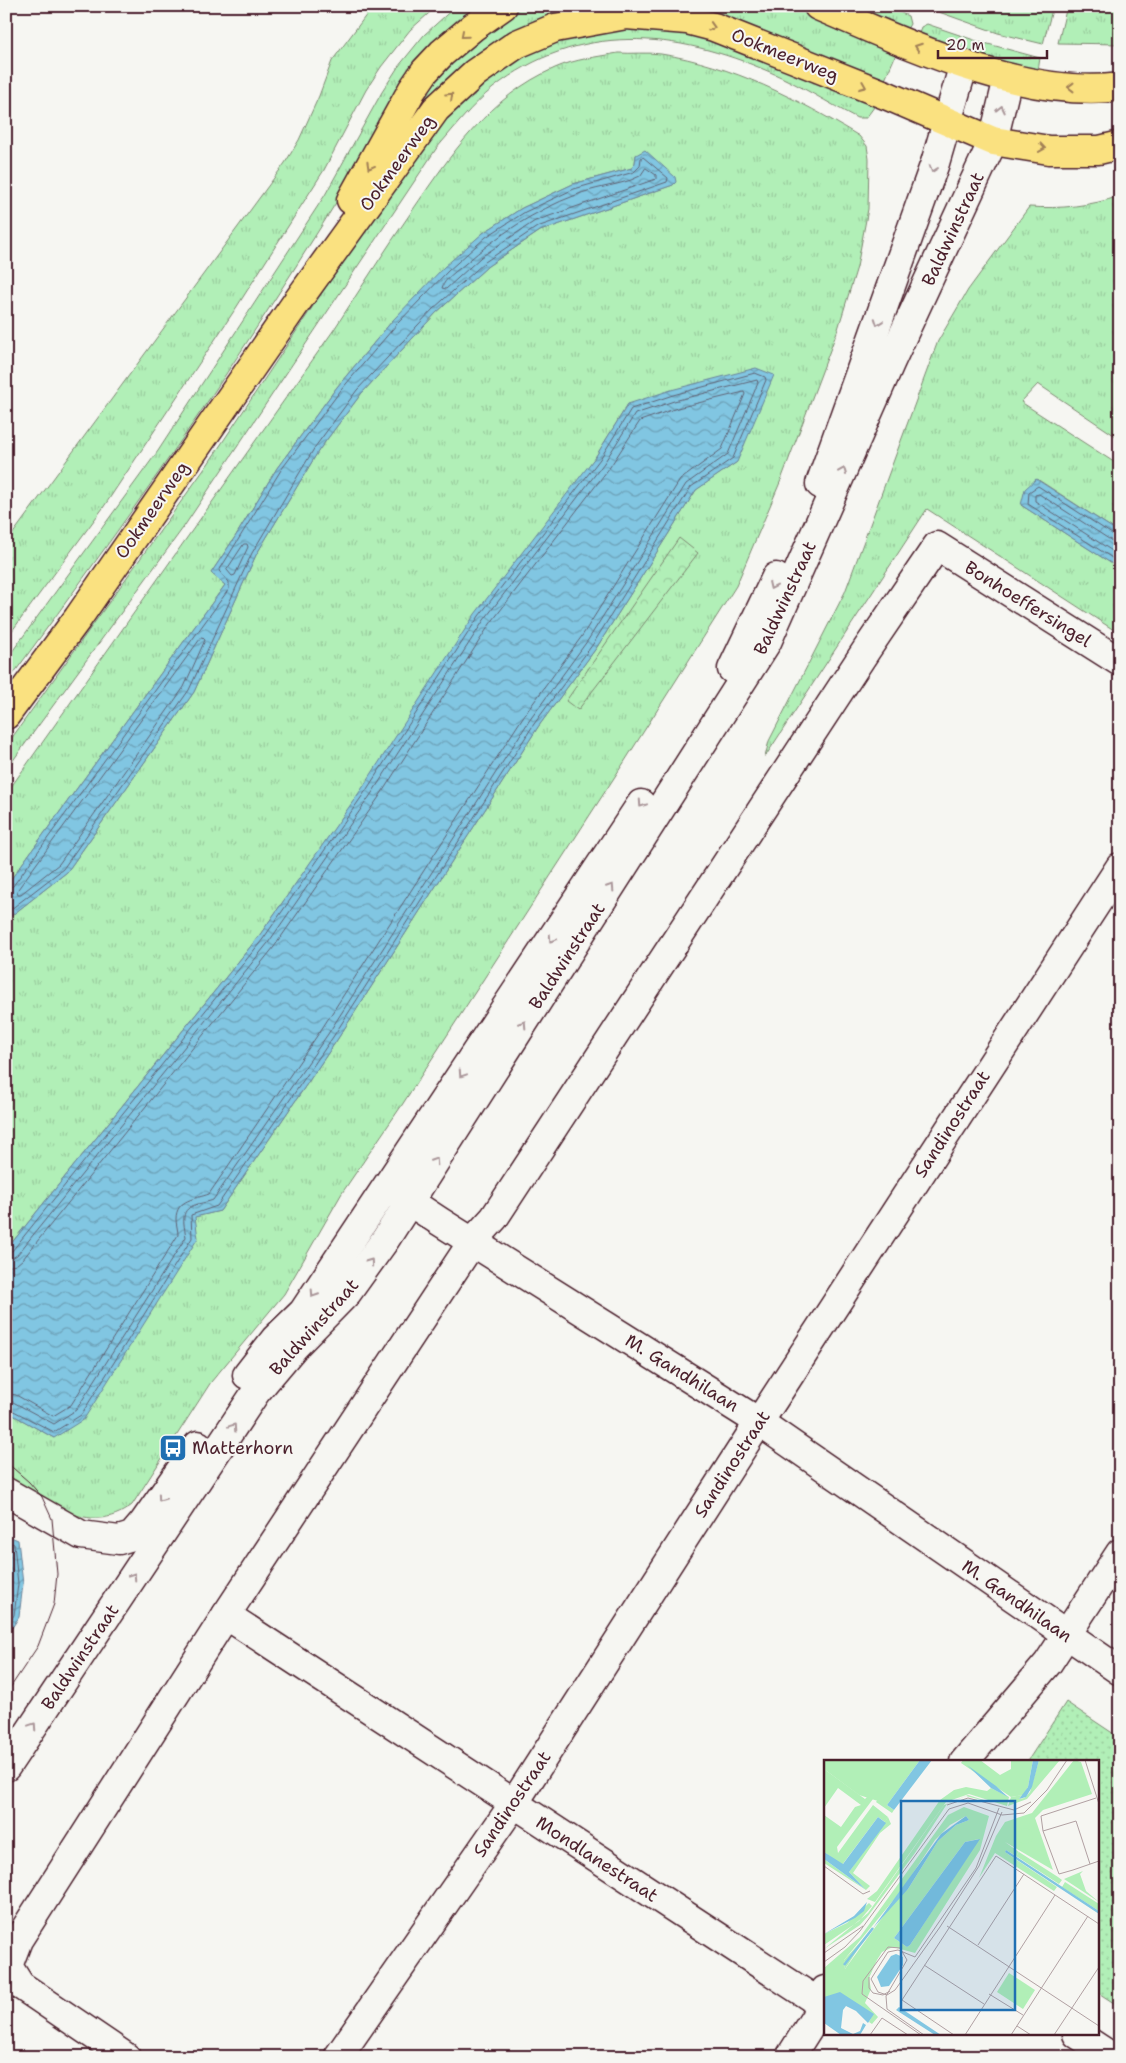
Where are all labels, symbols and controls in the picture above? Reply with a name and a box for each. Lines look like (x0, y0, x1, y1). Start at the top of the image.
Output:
one-way arrow (707, 21, 715, 31)
street label: Ookmeerweg (728, 23, 842, 87)
scale bar (938, 28, 1047, 60)
one-way arrow (460, 29, 469, 38)
text: 20 m (946, 35, 985, 55)
one-way arrow (914, 43, 923, 53)
one-way arrow (858, 80, 867, 91)
one-way arrow (1067, 82, 1074, 92)
one-way arrow (445, 92, 454, 101)
one-way arrow (995, 105, 1006, 114)
street label: Ookmeerweg (354, 110, 440, 216)
one-way arrow (1037, 143, 1046, 153)
one-way arrow (367, 160, 377, 169)
one-way arrow (929, 164, 939, 173)
street label: Baldwinstraat (916, 168, 990, 290)
one-way arrow (874, 317, 884, 326)
street label: Ookmeerweg (110, 457, 194, 563)
one-way arrow (837, 467, 848, 476)
street label: Baldwinstraat (748, 537, 822, 659)
street label: Bonhoeffersingel (960, 555, 1096, 653)
one-way arrow (768, 581, 778, 590)
one-way arrow (639, 798, 648, 808)
one-way arrow (604, 883, 614, 892)
street label: Baldwinstraat (524, 898, 611, 1014)
one-way arrow (549, 933, 558, 943)
one-way arrow (517, 1020, 526, 1029)
street label: Sandinostraat (908, 1066, 996, 1182)
one-way arrow (458, 1069, 468, 1078)
one-way arrow (429, 1157, 439, 1166)
one-way arrow (364, 1258, 373, 1268)
street label: Baldwinstraat (264, 1273, 364, 1381)
one-way arrow (311, 1289, 321, 1298)
street label: M. Gandhilaan (621, 1328, 743, 1418)
street label: Sandinostraat (688, 1406, 776, 1522)
one-way arrow (226, 1423, 236, 1432)
bus stop icon: Matterhorn (158, 1433, 188, 1463)
place label: Matterhorn (192, 1436, 293, 1460)
one-way arrow (158, 1493, 167, 1502)
street label: M. Gandhilaan (957, 1554, 1077, 1648)
one-way arrow (127, 1573, 136, 1582)
street label: Baldwinstraat (36, 1599, 124, 1715)
one-way arrow (27, 1723, 36, 1732)
street label: Sandinostraat (468, 1746, 556, 1862)
inset map (824, 1760, 1098, 2036)
street label: Mondlanestraat (531, 1810, 663, 1908)

